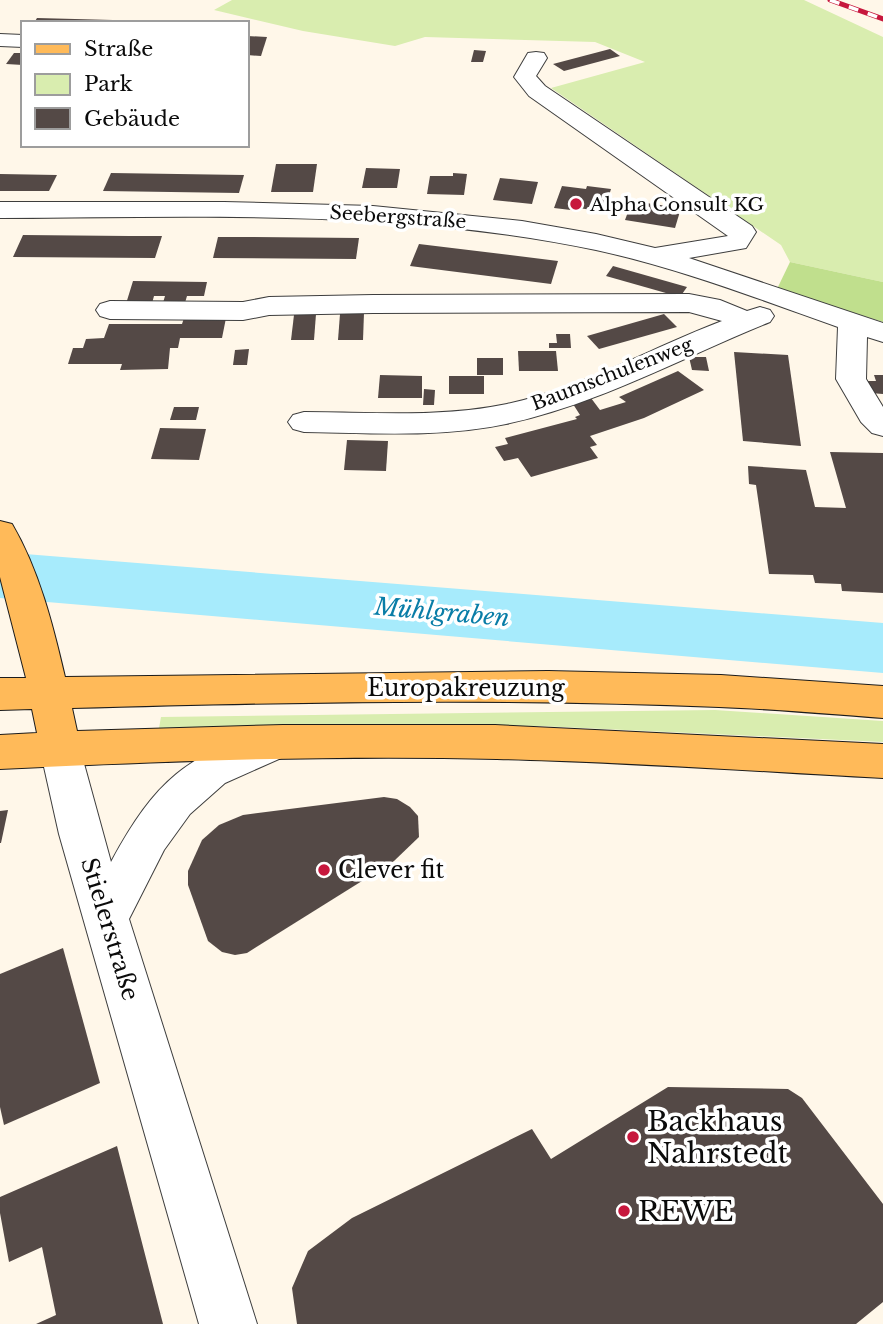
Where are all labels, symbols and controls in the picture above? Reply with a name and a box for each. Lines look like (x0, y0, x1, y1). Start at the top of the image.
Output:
legend (21, 21, 248, 147)
text: Straße (84, 36, 153, 62)
text: Park (84, 71, 133, 97)
text: Gebäude (84, 106, 180, 132)
place label: Alpha Consult KG (589, 193, 764, 216)
marker: Alpha Consult KG (568, 196, 584, 212)
street label: Seebergstraße (329, 201, 467, 233)
street label: Baumschulenweg (528, 332, 696, 415)
water label: Mühlgraben (372, 592, 511, 632)
street label: Europakreuzung (367, 674, 565, 702)
street label: Stielerstraße (75, 854, 145, 1004)
place label: Clever fit (338, 856, 444, 884)
marker: Clever fit (316, 862, 332, 878)
place label: Backhaus Nahrstedt (647, 1104, 789, 1171)
marker: Backhaus Nahrstedt (625, 1129, 641, 1145)
place label: REWE (638, 1194, 734, 1229)
marker: REWE (616, 1203, 632, 1219)

